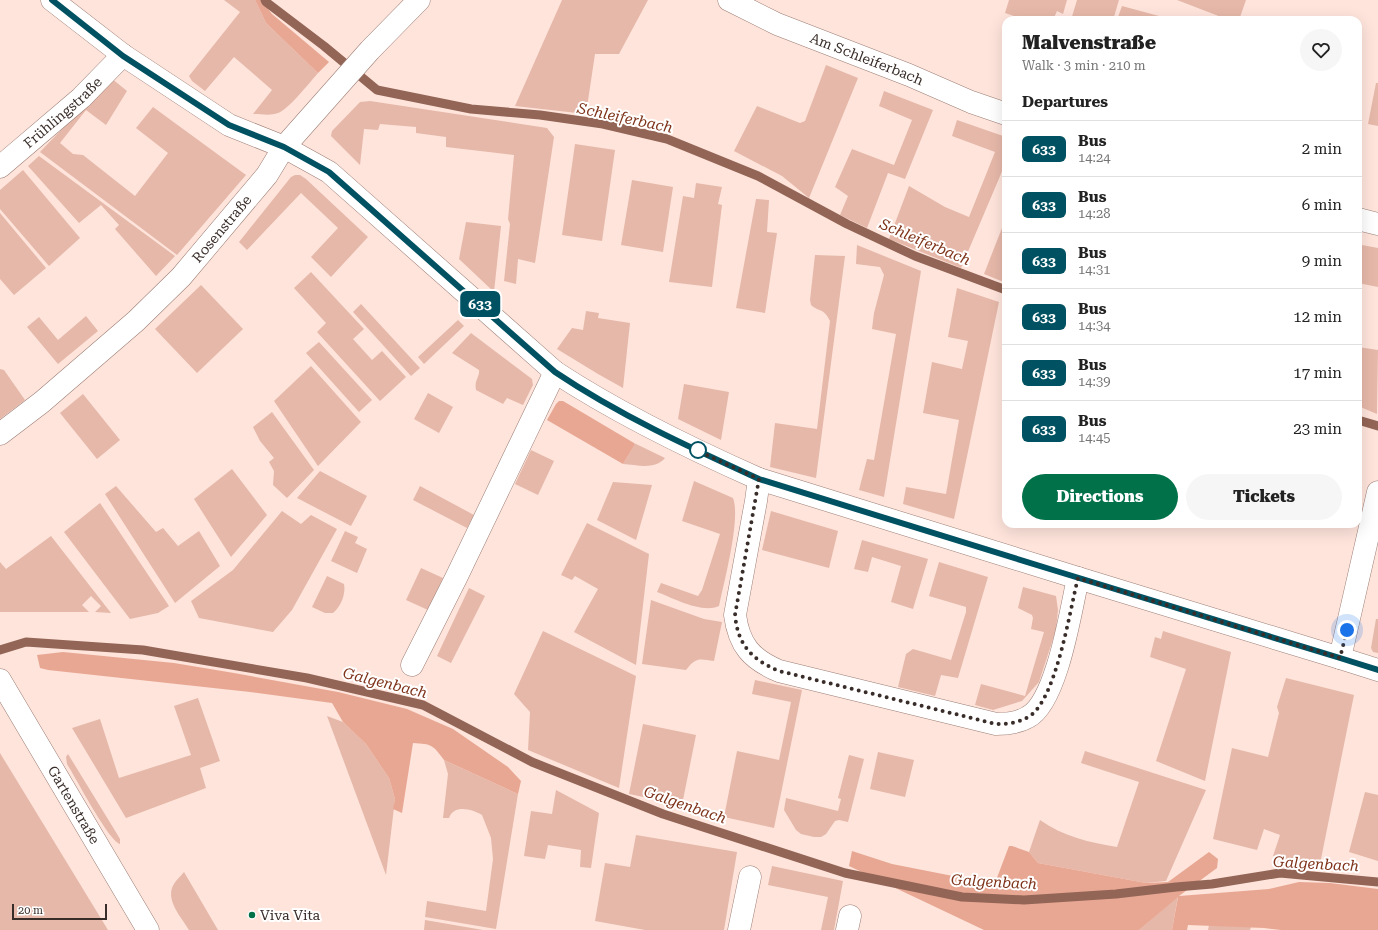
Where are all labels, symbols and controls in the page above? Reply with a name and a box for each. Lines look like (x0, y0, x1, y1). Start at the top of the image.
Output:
button: heart (1300, 29, 1342, 71)
street label: Am Schleiferbach (808, 30, 926, 88)
text: Malvenstraße (1022, 31, 1156, 54)
text: Walk · 3 min · 210 m (1022, 58, 1146, 73)
street label: Frühlingstraße (20, 74, 105, 151)
text: Departures (1022, 93, 1108, 111)
water label: Schleiferbach (575, 99, 674, 137)
text: Bus (1078, 132, 1106, 150)
text: 2 min (1302, 140, 1342, 158)
text: 633 (1032, 141, 1056, 157)
text: 14:24 (1078, 150, 1110, 165)
text: Bus (1078, 188, 1106, 206)
street label: Rosenstraße (189, 192, 255, 266)
text: 6 min (1302, 196, 1342, 214)
text: 633 (1032, 197, 1056, 213)
text: 14:28 (1078, 206, 1110, 221)
water label: Schleiferbach (876, 214, 973, 269)
text: Bus (1078, 244, 1106, 262)
text: 9 min (1302, 252, 1342, 270)
text: 633 (1032, 253, 1056, 269)
text: 14:31 (1078, 262, 1110, 277)
line badge: 633 (457, 291, 503, 317)
text: 633 (468, 296, 492, 312)
text: Bus (1078, 300, 1106, 318)
text: 12 min (1293, 308, 1342, 326)
text: 633 (1032, 309, 1056, 325)
text: 14:34 (1078, 318, 1110, 333)
text: Bus (1078, 356, 1106, 374)
text: 17 min (1293, 364, 1342, 382)
text: 633 (1032, 365, 1056, 381)
text: 14:39 (1078, 374, 1110, 389)
text: Bus (1078, 412, 1106, 430)
text: 23 min (1293, 420, 1342, 438)
text: 633 (1032, 421, 1056, 437)
text: 14:45 (1078, 430, 1110, 445)
unlabelled marker (689, 441, 707, 459)
button: Directions (1022, 474, 1178, 520)
button: Tickets (1186, 474, 1342, 520)
your location (1337, 620, 1357, 640)
water label: Galgenbach (341, 664, 429, 702)
street label: Gartenstraße (45, 763, 103, 847)
water label: Galgenbach (641, 782, 729, 828)
water label: Galgenbach (1273, 853, 1359, 875)
water label: Galgenbach (951, 871, 1037, 893)
scale bar (12, 902, 107, 921)
text: 20 m (18, 904, 43, 917)
place label: Viva Vita (260, 907, 321, 923)
marker: Viva Vita (247, 910, 257, 920)

